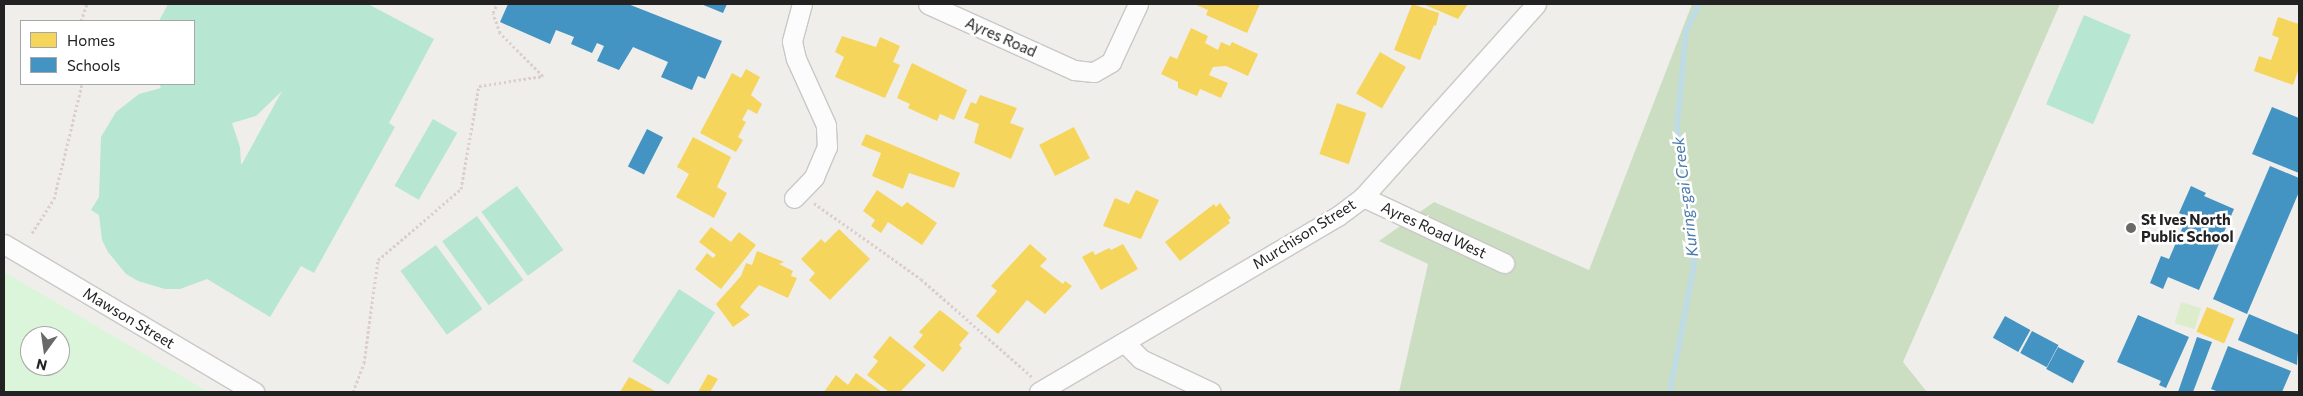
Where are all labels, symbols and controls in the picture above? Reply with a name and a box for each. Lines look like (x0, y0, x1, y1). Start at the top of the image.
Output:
street label: Ayres Road (963, 13, 1039, 61)
legend (20, 20, 195, 85)
text: Homes (67, 31, 115, 49)
text: Schools (67, 56, 120, 74)
water label: Kuring-gai Creek (1668, 136, 1702, 258)
street label: Murchison Street (1249, 195, 1359, 273)
street label: Ayres Road West (1379, 198, 1489, 262)
place label: St Ives North Public School (2141, 210, 2234, 245)
marker: St Ives North Public School (2125, 222, 2137, 234)
street label: Mawson Street (80, 284, 178, 352)
north arrow (20, 326, 70, 376)
text: N (34, 356, 49, 375)

